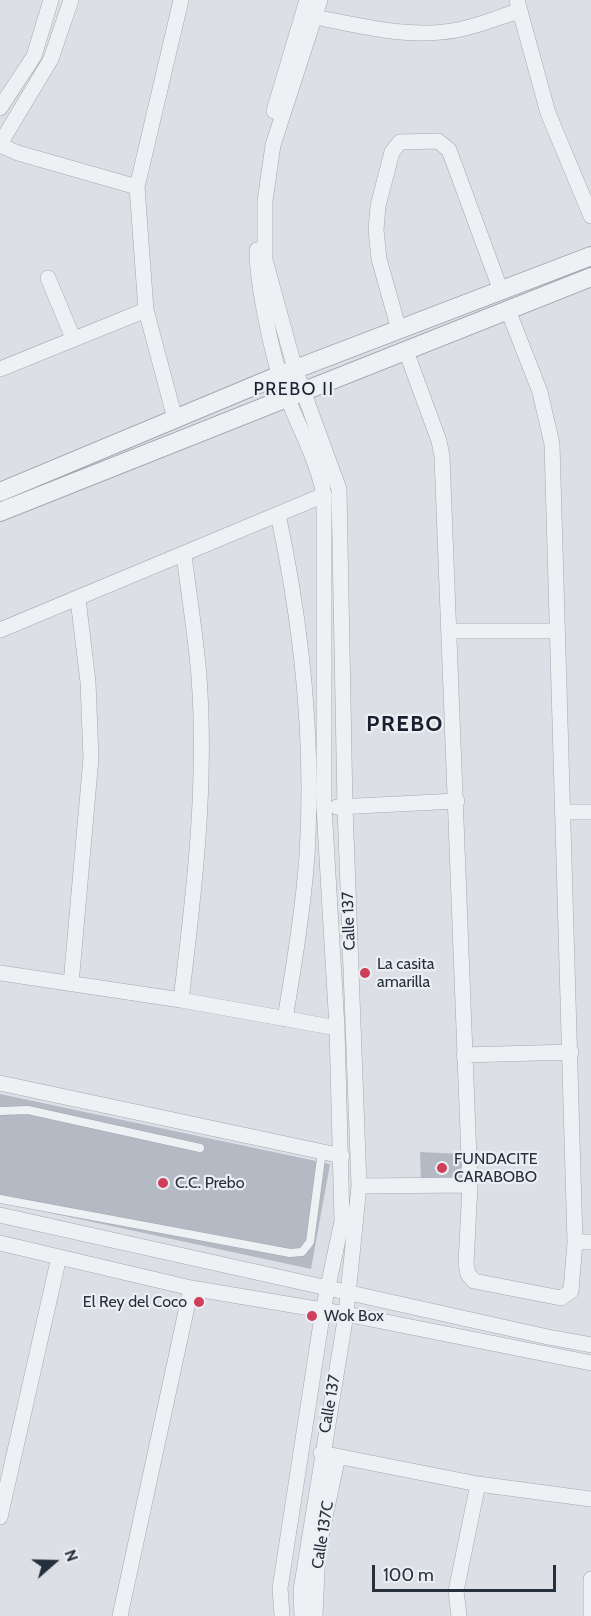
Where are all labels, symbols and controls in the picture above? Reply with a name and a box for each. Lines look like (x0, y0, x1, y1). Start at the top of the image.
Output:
district label: PREBO II (254, 379, 334, 401)
district label: PREBO (366, 712, 444, 738)
street label: Calle 137 (338, 891, 360, 951)
place label: La casita amarilla (377, 954, 434, 992)
marker: La casita amarilla (358, 966, 372, 980)
place label: FUNDACITE CARABOBO (454, 1149, 538, 1187)
marker: FUNDACITE CARABOBO (435, 1161, 449, 1175)
place label: C.C. Prebo (175, 1173, 244, 1193)
marker: C.C. Prebo (156, 1176, 170, 1190)
place label: El Rey del Coco (83, 1292, 187, 1312)
marker: El Rey del Coco (192, 1295, 206, 1309)
place label: Wok Box (324, 1306, 384, 1326)
marker: Wok Box (305, 1309, 319, 1323)
street label: Calle 137 (315, 1373, 345, 1435)
street label: Calle 137C (308, 1500, 338, 1570)
north arrow (24, 1532, 84, 1592)
text: N (61, 1547, 82, 1564)
scale bar (375, 1553, 560, 1591)
text: 100 m (383, 1564, 434, 1586)

